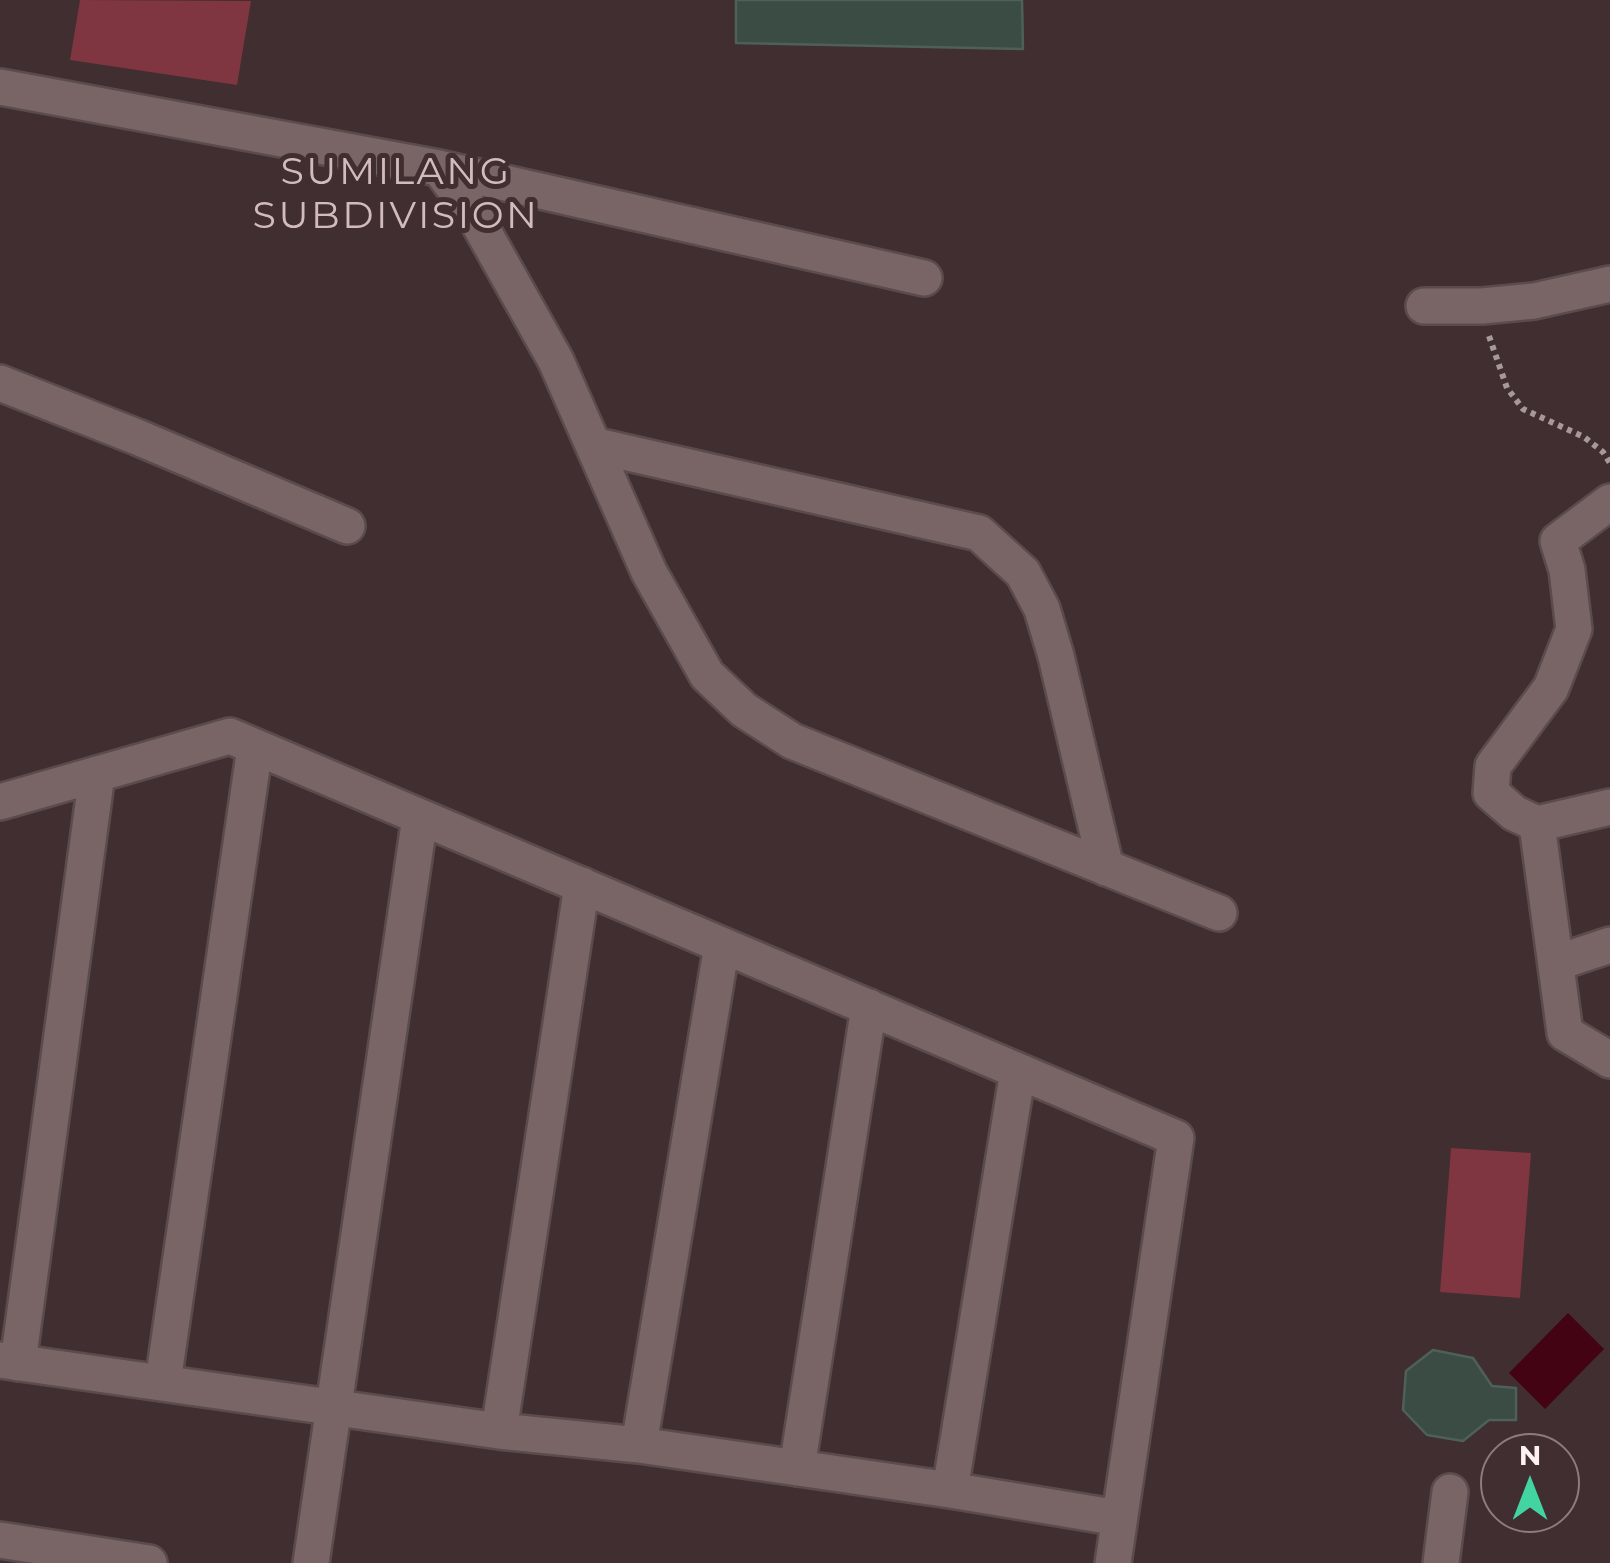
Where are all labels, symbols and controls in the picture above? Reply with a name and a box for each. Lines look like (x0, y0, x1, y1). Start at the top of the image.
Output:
district label: SUMILANG SUBDIVISION (253, 150, 539, 240)
north arrow (1480, 1433, 1580, 1533)
text: N (1519, 1438, 1541, 1472)

